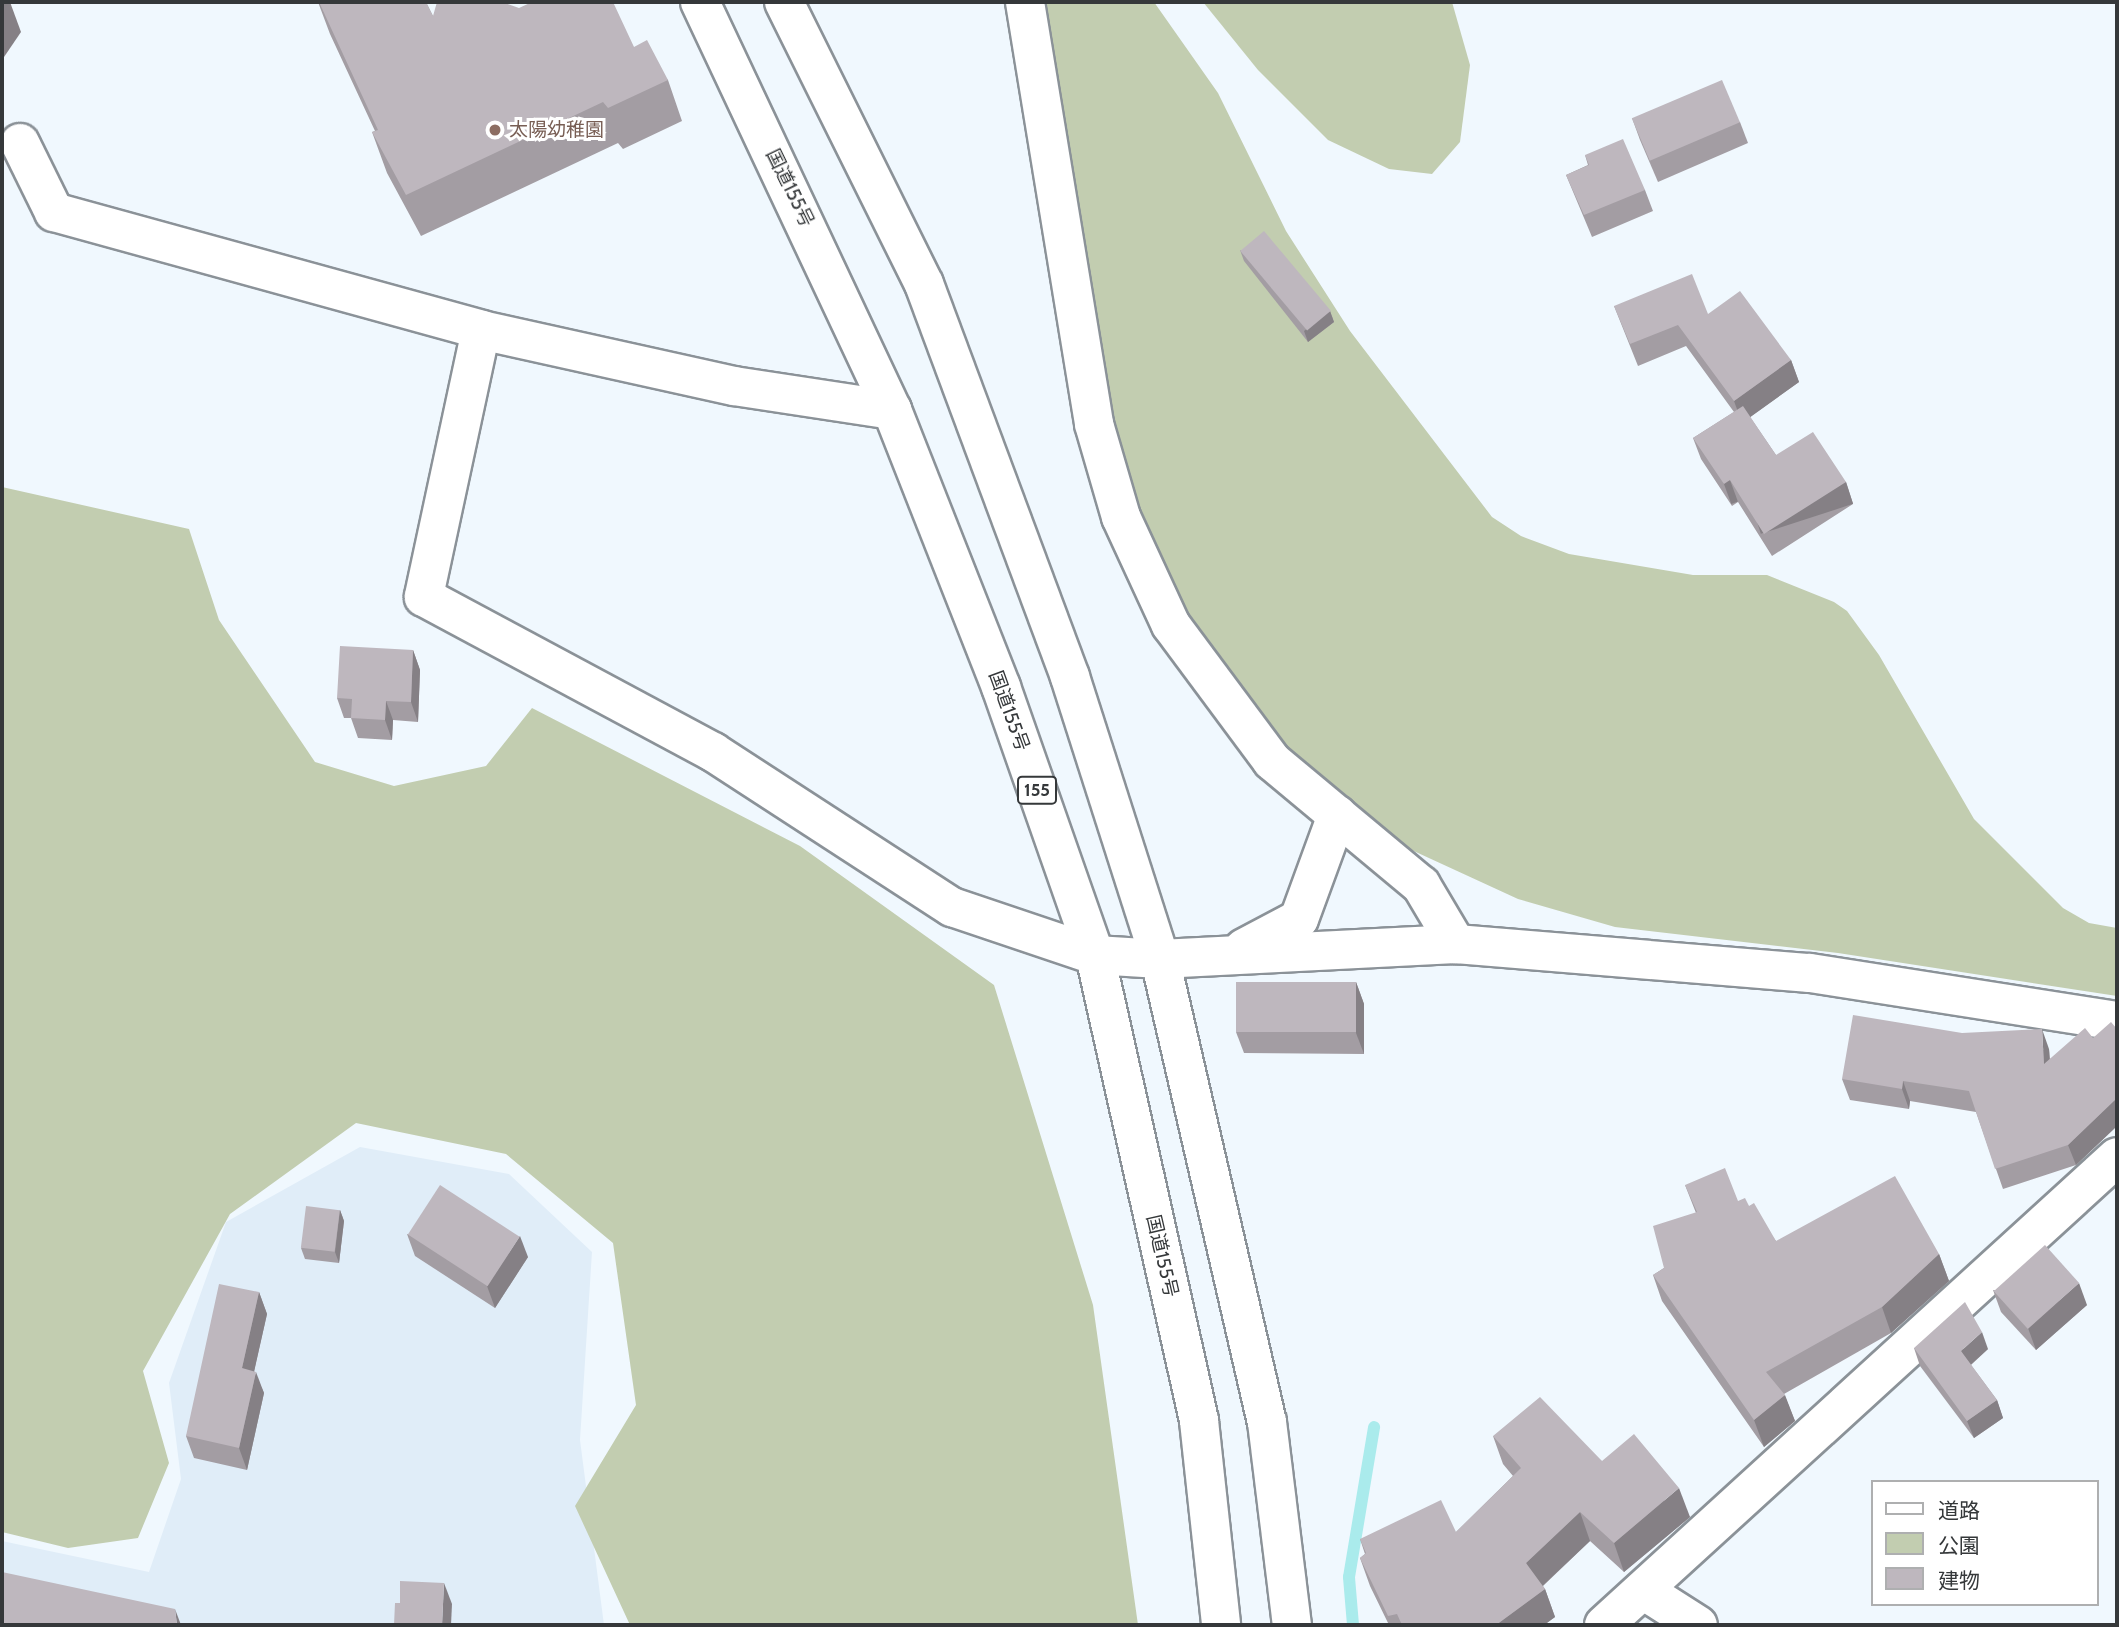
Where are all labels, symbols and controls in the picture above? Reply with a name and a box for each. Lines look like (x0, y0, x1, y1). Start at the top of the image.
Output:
place label: 太陽幼稚園 (509, 119, 604, 141)
marker: 太陽幼稚園 (487, 122, 503, 138)
street label: 国道155号 (761, 145, 819, 231)
street label: 国道155号 (984, 668, 1034, 754)
road number: 155 (1016, 776, 1058, 804)
street label: 国道155号 (1141, 1213, 1183, 1299)
legend (1870, 1480, 2098, 1606)
text: 道路 (1938, 1498, 1980, 1523)
text: 公園 (1938, 1533, 1980, 1558)
text: 建物 (1938, 1568, 1980, 1593)

